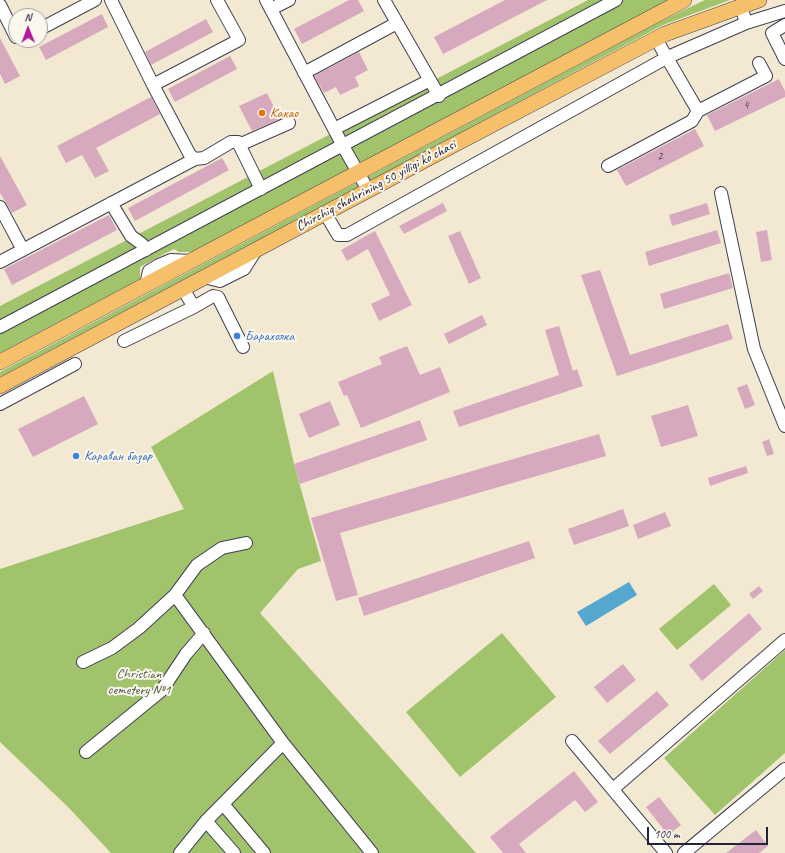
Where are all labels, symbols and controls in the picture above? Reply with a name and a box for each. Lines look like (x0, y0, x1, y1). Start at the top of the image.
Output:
north arrow (8, 8, 48, 48)
text: N (24, 10, 31, 24)
house number: 4 (743, 99, 749, 113)
place label: Какао (270, 105, 298, 121)
marker: Какао (257, 108, 267, 118)
street label: Chirchiq shahrining 50 yilligi koʻchasi (293, 137, 459, 235)
house number: 2 (657, 150, 663, 164)
place label: Барахолка (245, 328, 294, 344)
marker: Барахолка (232, 331, 242, 341)
place label: Караван базар (84, 448, 152, 464)
marker: Караван базар (71, 451, 81, 461)
park label: Christian cemetery №1 (108, 666, 170, 698)
scale bar (649, 819, 770, 845)
text: 100 m (654, 826, 680, 842)

